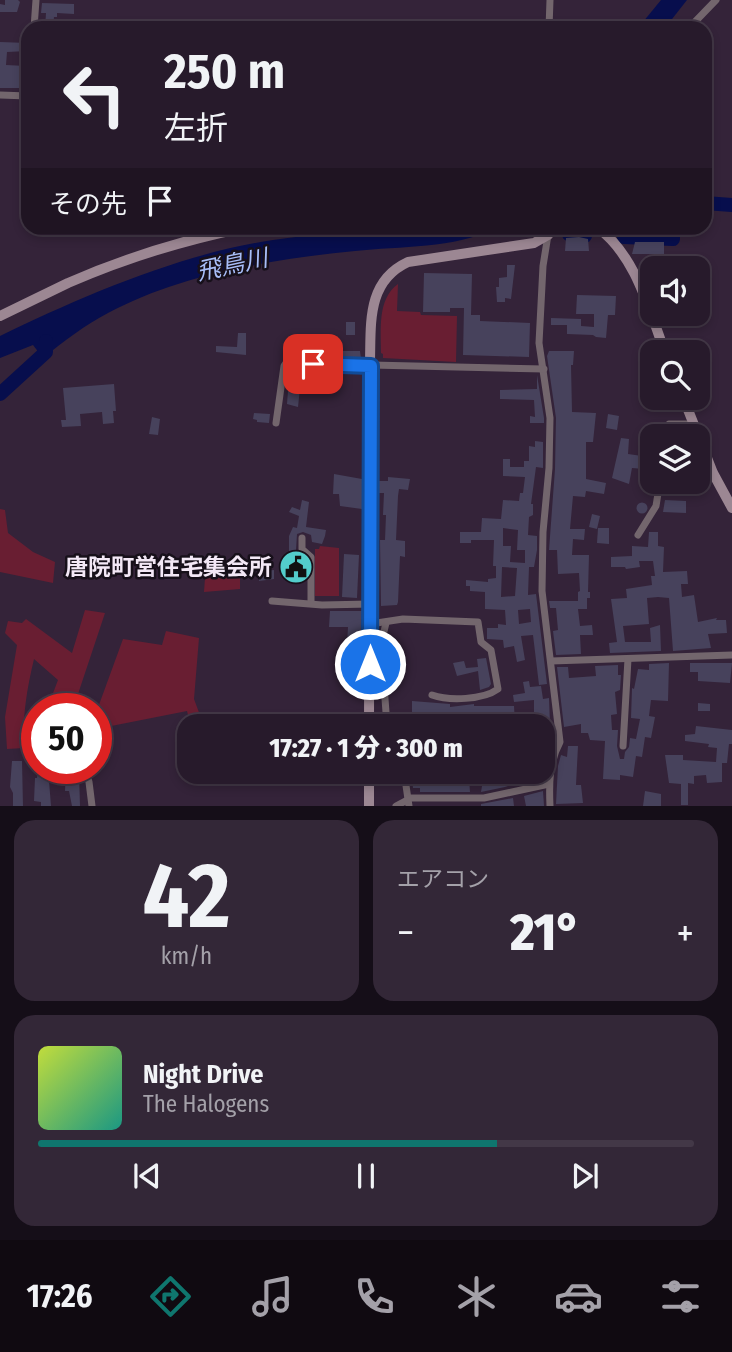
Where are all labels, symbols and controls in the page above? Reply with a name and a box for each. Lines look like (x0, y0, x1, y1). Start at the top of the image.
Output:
text: 250 m (164, 42, 285, 101)
icon: left (49, 49, 140, 140)
text: 左折 (164, 109, 228, 147)
icon: arrive (141, 182, 179, 220)
text: その先 (49, 189, 127, 220)
water label: 飛鳥川 (194, 243, 273, 286)
map controls (640, 256, 710, 494)
button: sound (640, 256, 710, 326)
pin (283, 334, 343, 394)
button: search (640, 340, 710, 410)
icon: arrive (294, 345, 332, 383)
button: layers (640, 424, 710, 494)
public building icon: 唐院町営住宅集会所 (277, 548, 315, 586)
place label: 唐院町営住宅集会所 (65, 553, 272, 581)
position arrow (333, 627, 407, 701)
speed limit sign: 50 (21, 693, 112, 784)
text: 17:27 · 1 分 · 300 m (269, 733, 463, 764)
text: 42 (143, 842, 230, 951)
text: エアコン (397, 865, 489, 893)
text: 21° (510, 901, 581, 964)
text: − (397, 910, 414, 956)
text: + (677, 910, 694, 956)
text: km/h (161, 942, 212, 970)
text: Night Drive (143, 1059, 263, 1090)
text: The Halogens (143, 1090, 269, 1118)
icon: previous (128, 1157, 166, 1195)
icon: pause (347, 1157, 385, 1195)
icon: next (566, 1157, 604, 1195)
icon: directions (146, 1272, 195, 1321)
icon: music (248, 1272, 297, 1321)
icon: phone (350, 1272, 399, 1321)
icon: climate (452, 1272, 501, 1321)
icon: car (554, 1272, 603, 1321)
icon: filters (656, 1272, 705, 1321)
text: 17:26 (27, 1277, 93, 1315)

